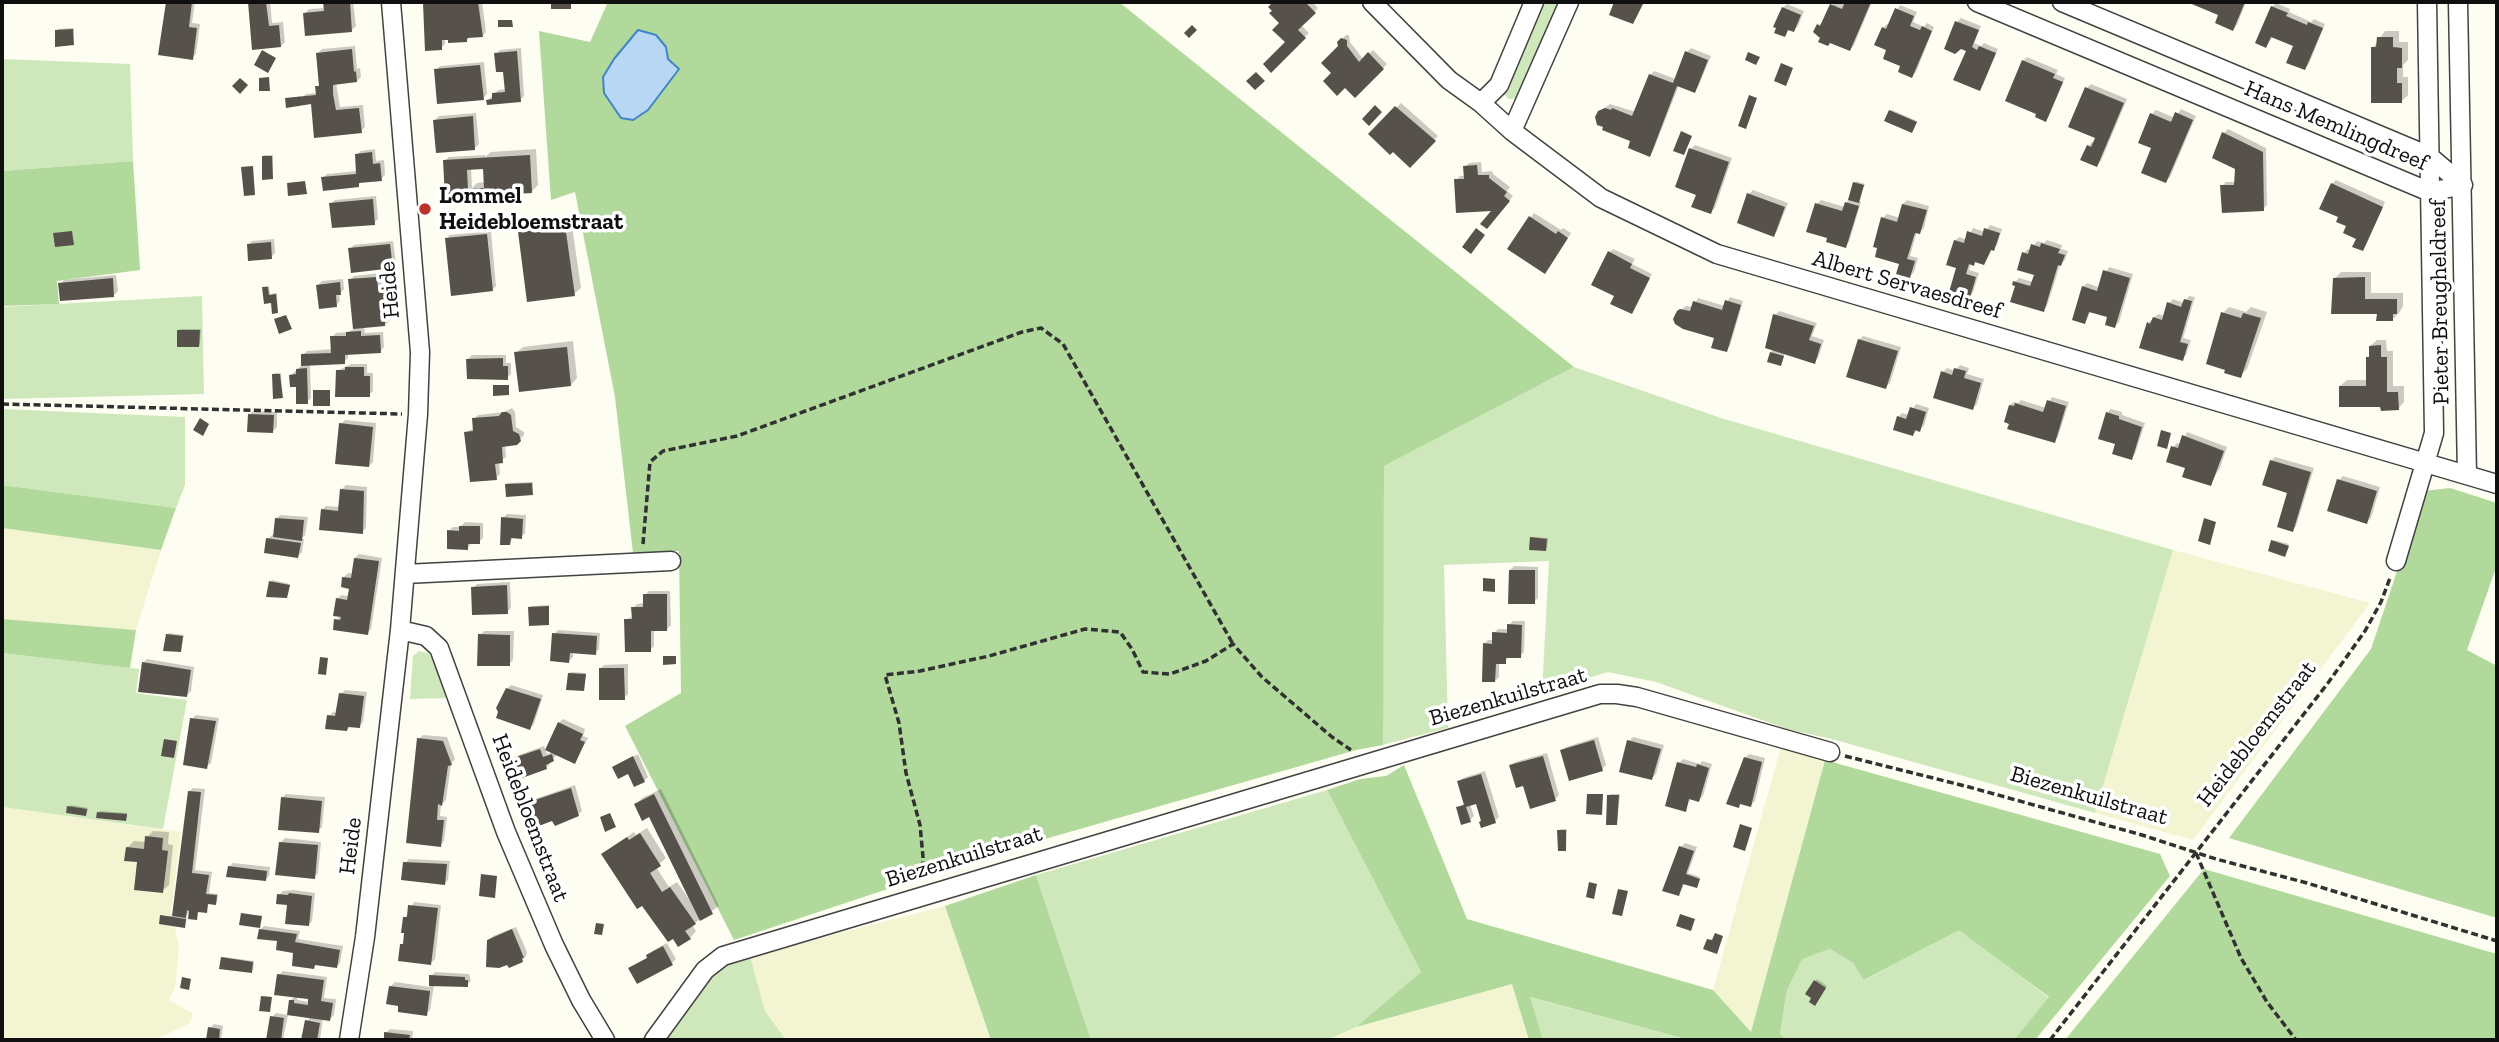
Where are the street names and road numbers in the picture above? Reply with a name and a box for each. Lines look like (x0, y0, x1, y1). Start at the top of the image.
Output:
street label: Hans Memlingdreef (2240, 75, 2432, 177)
street label: Pieter Breugheldreef (2424, 199, 2456, 405)
street label: Albert Servaesdreef (1809, 245, 2005, 325)
street label: Heide (374, 260, 406, 320)
street label: Heidebloemstraat (2192, 656, 2322, 812)
street label: Biezenkuilstraat (1426, 661, 1590, 733)
street label: Heidebloemstraat (485, 730, 575, 906)
street label: Biezenkuilstraat (2007, 760, 2171, 832)
street label: Heide (334, 816, 368, 876)
street label: Biezenkuilstraat (882, 820, 1046, 894)

